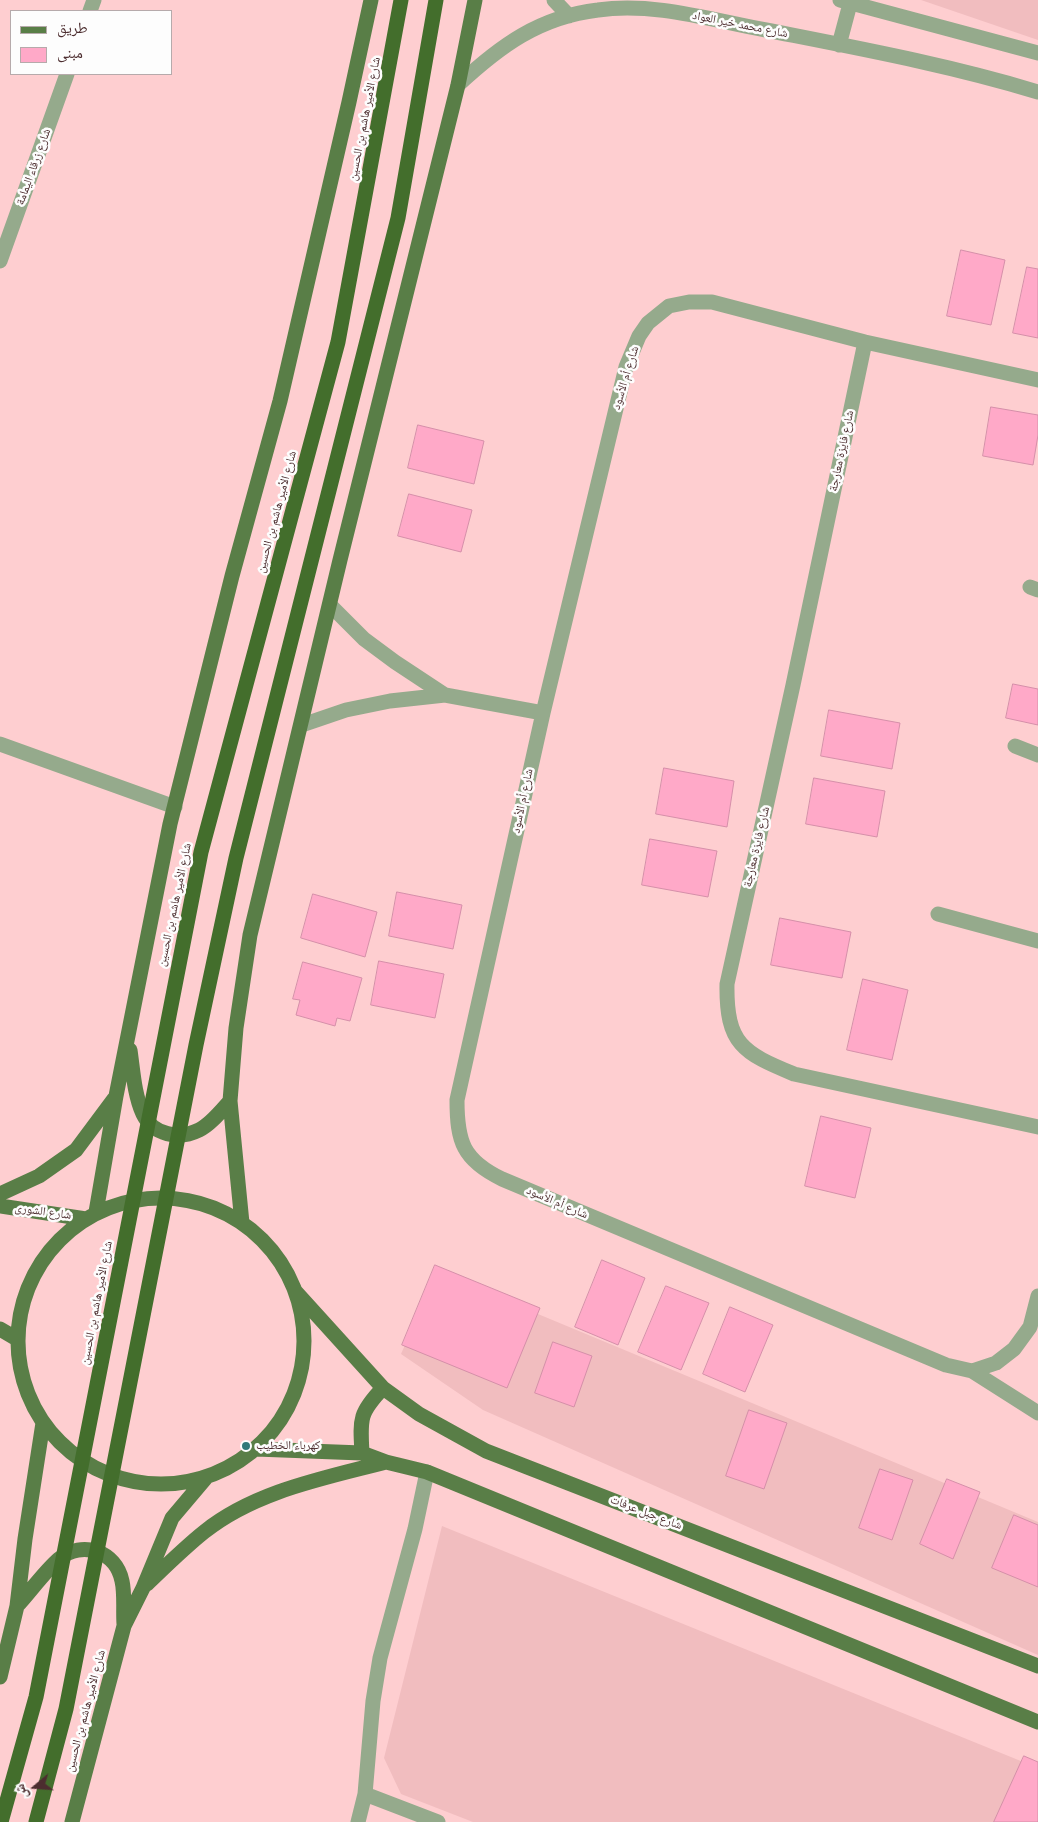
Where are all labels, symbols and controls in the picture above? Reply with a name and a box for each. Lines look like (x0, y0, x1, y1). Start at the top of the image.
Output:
street label: شارع محمد خير العواد (691, 9, 789, 41)
legend (10, 10, 172, 75)
text: طريق (57, 17, 88, 38)
text: مبنى (57, 42, 83, 63)
street label: شارع الأمير هاشم بن الحسين (346, 56, 384, 182)
street label: شارع زرقاء اليمامة (13, 127, 55, 207)
street label: شارع أم الأسود (610, 345, 642, 411)
street label: شارع فايزة معارجة (826, 409, 858, 493)
street label: شارع الأمير هاشم بن الحسين (254, 449, 300, 575)
street label: شارع أم الأسود (509, 767, 537, 835)
street label: شارع فايزة معارجة (741, 805, 773, 889)
street label: شارع الأمير هاشم بن الحسين (155, 842, 195, 968)
street label: شارع أم الأسود (524, 1184, 590, 1222)
street label: شارع الشورى (14, 1201, 72, 1223)
street label: شارع الأمير هاشم بن الحسين (78, 1240, 116, 1366)
place label: كهرباء الخطيب (256, 1439, 320, 1453)
marker: كهرباء الخطيب (240, 1440, 252, 1452)
street label: شارع جبل عرفات (608, 1493, 684, 1533)
street label: شارع الأمير هاشم بن الحسين (63, 1648, 109, 1774)
north arrow (10, 1762, 60, 1812)
text: ش (9, 1781, 33, 1802)

